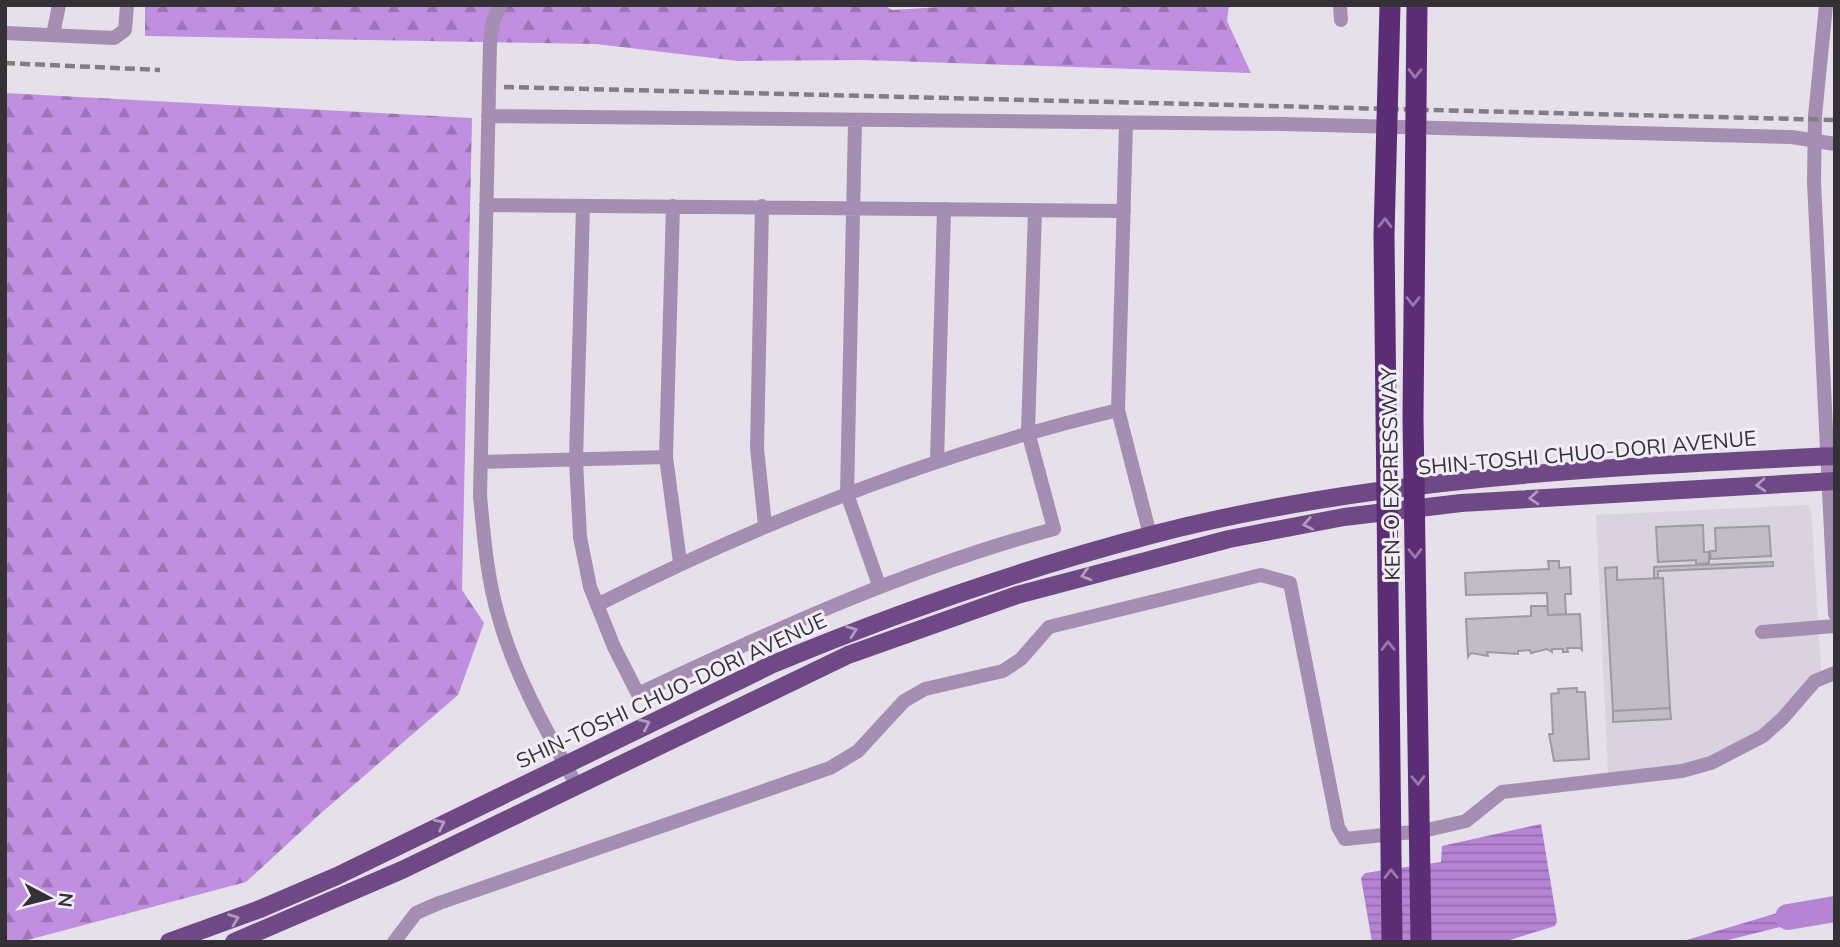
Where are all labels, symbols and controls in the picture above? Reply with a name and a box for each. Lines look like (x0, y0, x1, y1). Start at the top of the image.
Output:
one-way arrow (1408, 68, 1423, 79)
one-way arrow (1377, 217, 1392, 228)
one-way arrow (1405, 296, 1421, 307)
street label: KEN-O EXPRESSWAY (1375, 367, 1405, 581)
street label: SHIN-TOSHI CHUO-DORI AVENUE (1417, 424, 1757, 480)
one-way arrow (1755, 477, 1766, 492)
one-way arrow (1528, 490, 1539, 505)
one-way arrow (1302, 515, 1314, 530)
one-way arrow (1407, 548, 1423, 559)
one-way arrow (1080, 567, 1092, 581)
street label: SHIN-TOSHI CHUO-DORI AVENUE (512, 607, 830, 773)
one-way arrow (846, 626, 858, 640)
one-way arrow (1380, 640, 1396, 651)
one-way arrow (638, 719, 650, 733)
one-way arrow (1411, 775, 1426, 786)
one-way arrow (433, 819, 445, 833)
north arrow (14, 863, 84, 933)
one-way arrow (1383, 868, 1399, 878)
text: N (53, 891, 79, 909)
one-way arrow (227, 913, 239, 927)

